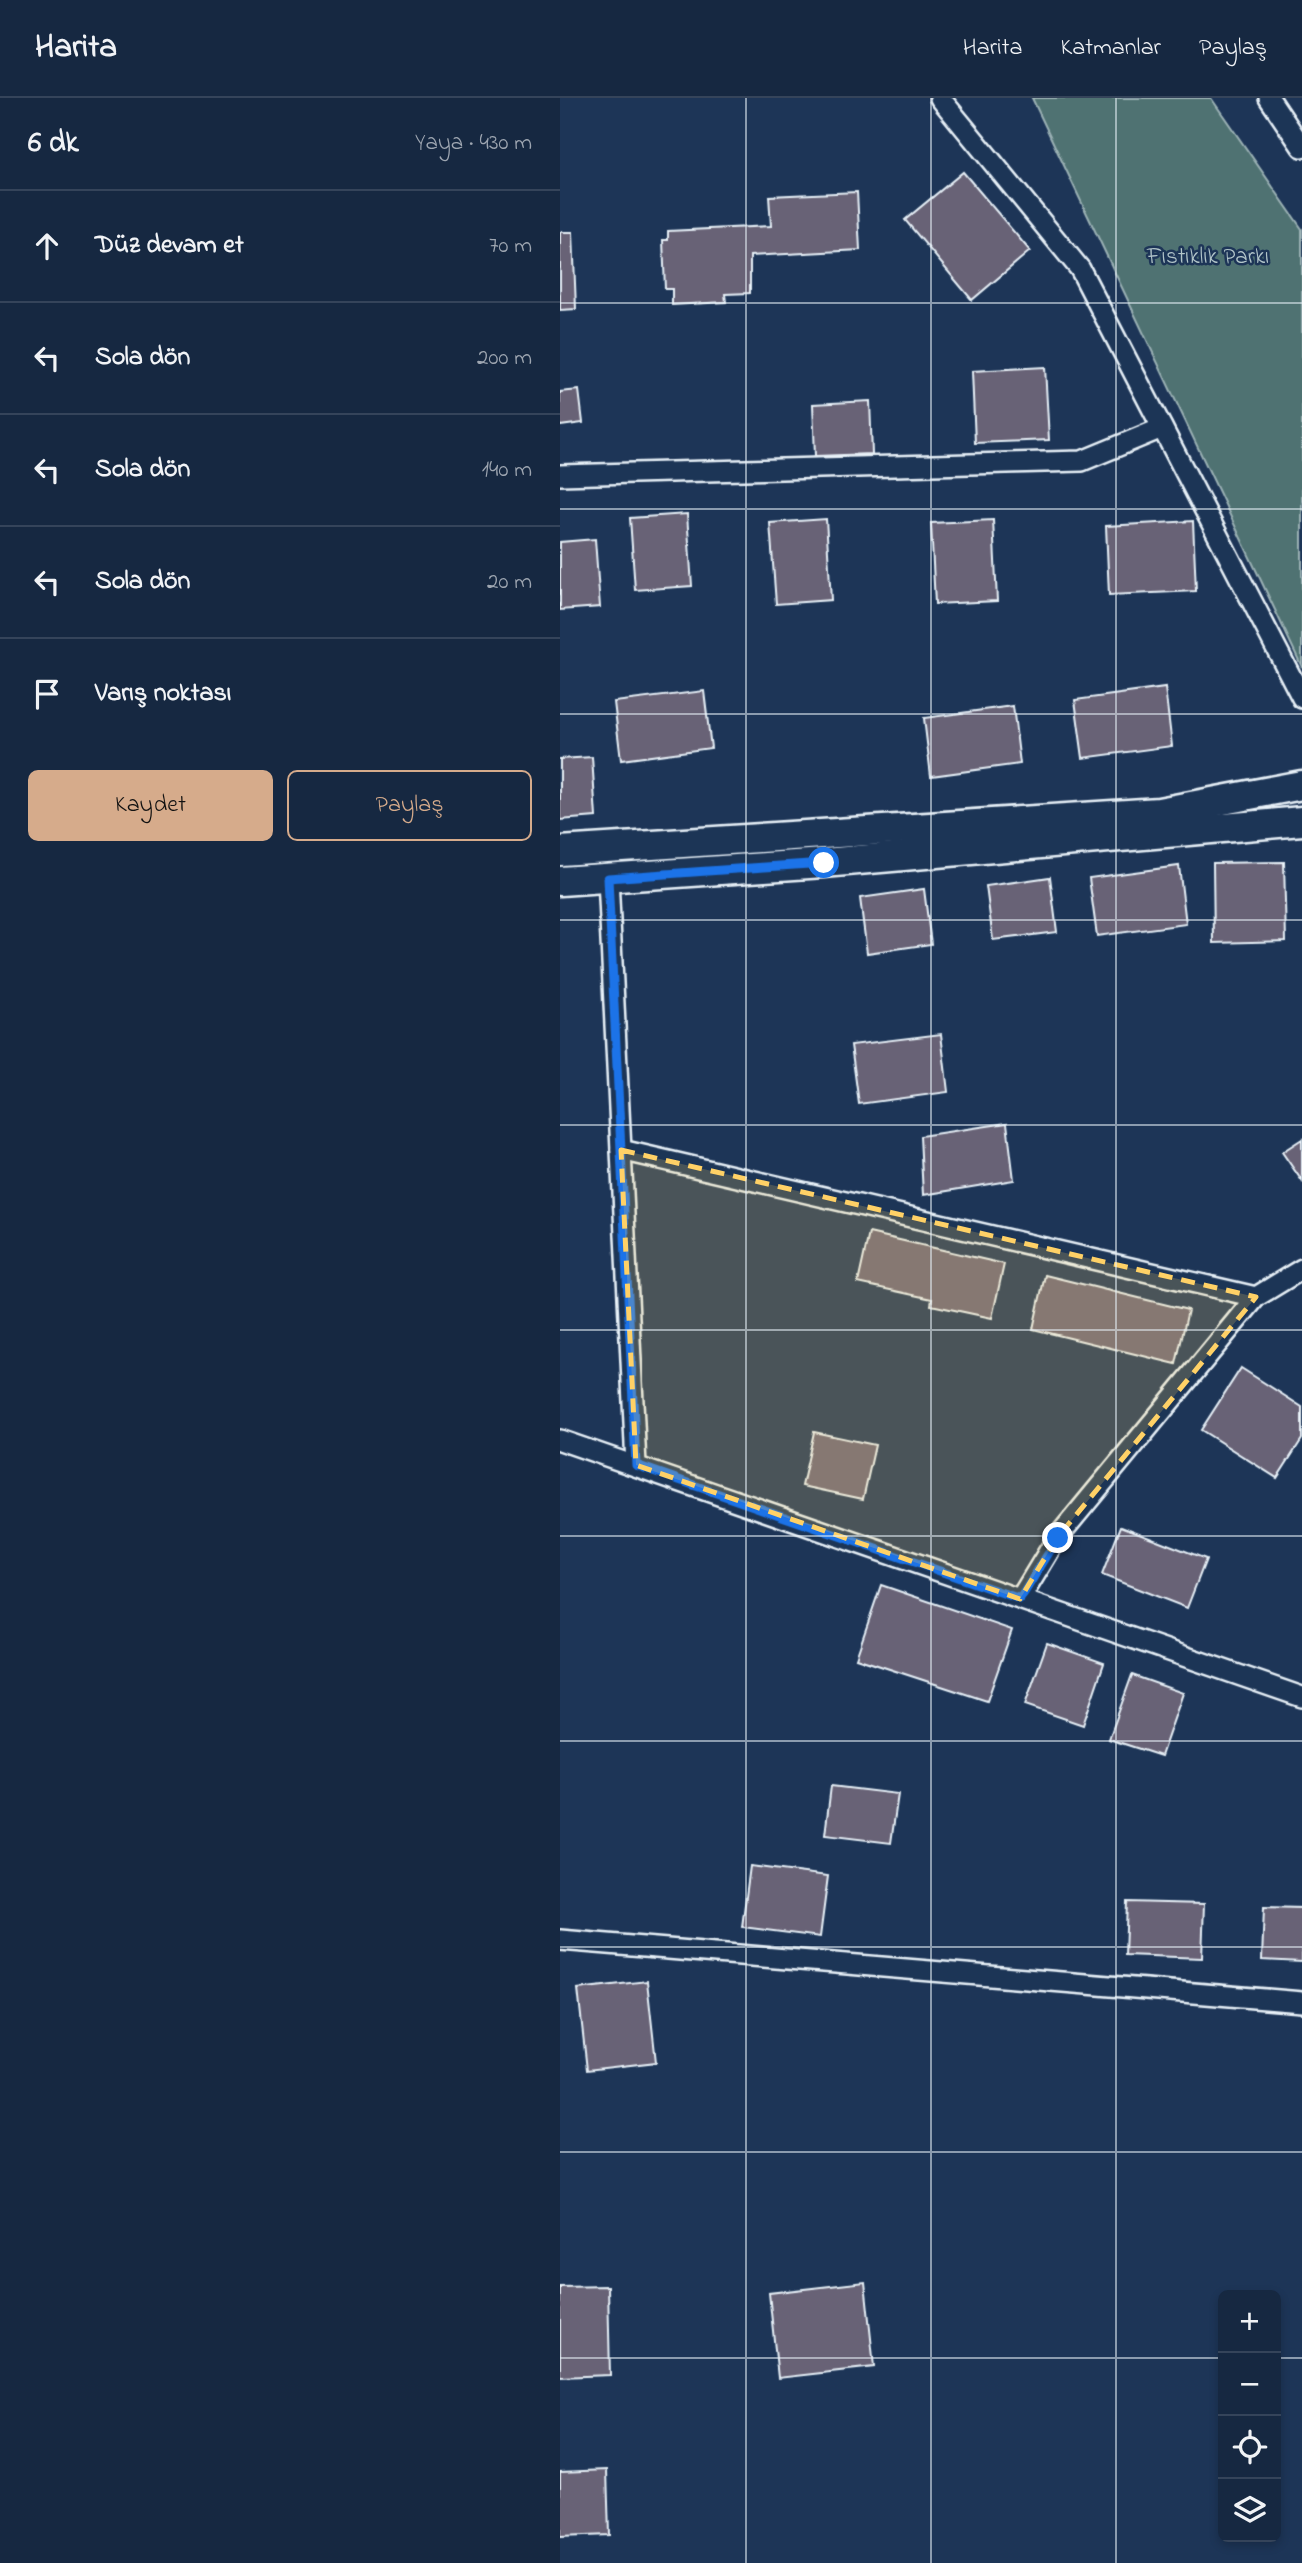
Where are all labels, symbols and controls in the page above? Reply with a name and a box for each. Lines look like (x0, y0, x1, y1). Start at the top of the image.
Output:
text: Harita (35, 24, 117, 72)
text: Harita (963, 31, 1023, 66)
text: Katmanlar (1061, 31, 1161, 66)
text: Paylaş (1199, 31, 1267, 66)
text: 6 dk (28, 122, 79, 166)
text: Yaya · 430 m (415, 127, 532, 160)
icon: ahead (28, 227, 66, 265)
text: Düz devam et (95, 227, 244, 265)
text: 70 m (489, 230, 532, 263)
park label: Fıstıklık Parkı (1146, 241, 1269, 274)
icon: left (28, 339, 66, 377)
text: Sola dön (95, 339, 190, 377)
text: 200 m (477, 342, 532, 375)
icon: left (28, 451, 66, 489)
text: Sola dön (95, 451, 190, 489)
text: 140 m (482, 454, 532, 487)
icon: left (28, 563, 66, 601)
text: Sola dön (95, 563, 190, 601)
text: 20 m (487, 566, 532, 599)
icon: arrive (28, 675, 66, 713)
text: Varış noktası (95, 675, 231, 713)
button: Kaydet (28, 770, 273, 841)
button: Paylaş (287, 770, 532, 841)
route start (808, 847, 839, 878)
route end (1042, 1522, 1073, 1553)
map controls (1218, 2290, 1281, 2542)
button: + (1218, 2290, 1281, 2353)
button: − (1218, 2353, 1281, 2416)
button: locate (1218, 2416, 1281, 2479)
button: layers (1218, 2479, 1281, 2542)

